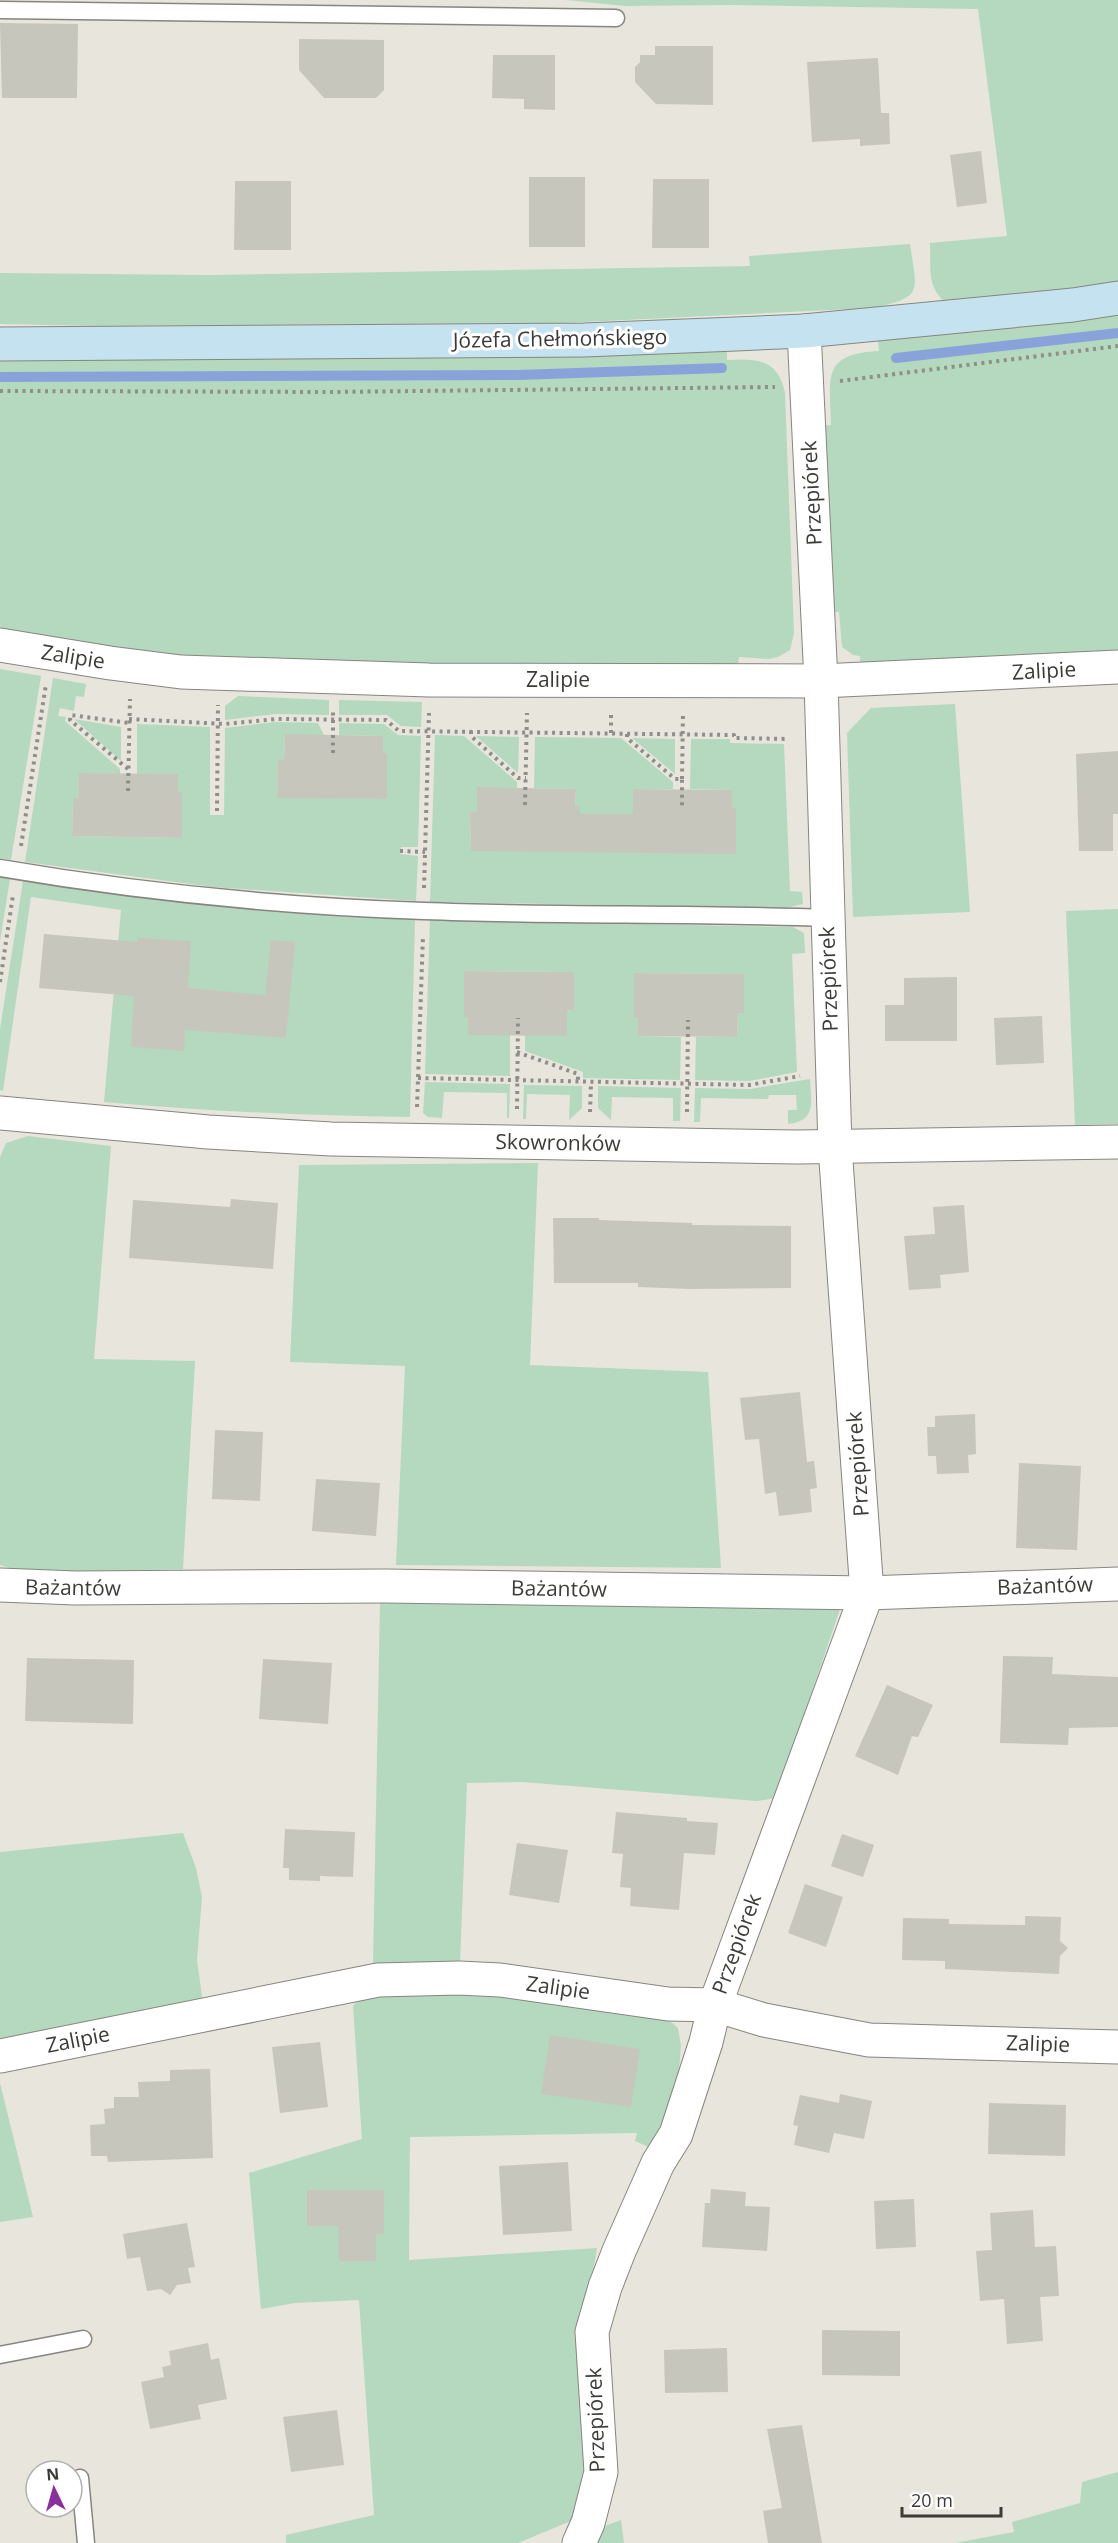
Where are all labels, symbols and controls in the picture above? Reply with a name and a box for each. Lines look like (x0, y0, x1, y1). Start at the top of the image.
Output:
street label: Józefa Chełmońskiego (451, 322, 667, 354)
street label: Przepiórek (794, 440, 828, 546)
street label: Zalipie (39, 637, 107, 675)
street label: Zalipie (1011, 654, 1077, 686)
street label: Zalipie (526, 665, 590, 693)
street label: Przepiórek (812, 926, 844, 1032)
street label: Skowronków (495, 1127, 622, 1157)
street label: Przepiórek (839, 1411, 875, 1517)
street label: Bażantów (996, 1569, 1094, 1601)
street label: Bażantów (25, 1572, 122, 1602)
street label: Bażantów (511, 1573, 608, 1603)
street label: Przepiórek (705, 1890, 767, 1998)
street label: Zalipie (524, 1969, 592, 2005)
street label: Zalipie (44, 2019, 112, 2059)
street label: Zalipie (1005, 2028, 1071, 2058)
street label: Przepiórek (579, 2367, 611, 2473)
north arrow (24, 2459, 84, 2519)
text: N (45, 2463, 60, 2486)
scale bar (902, 2480, 1001, 2518)
text: 20 m (911, 2488, 953, 2512)

